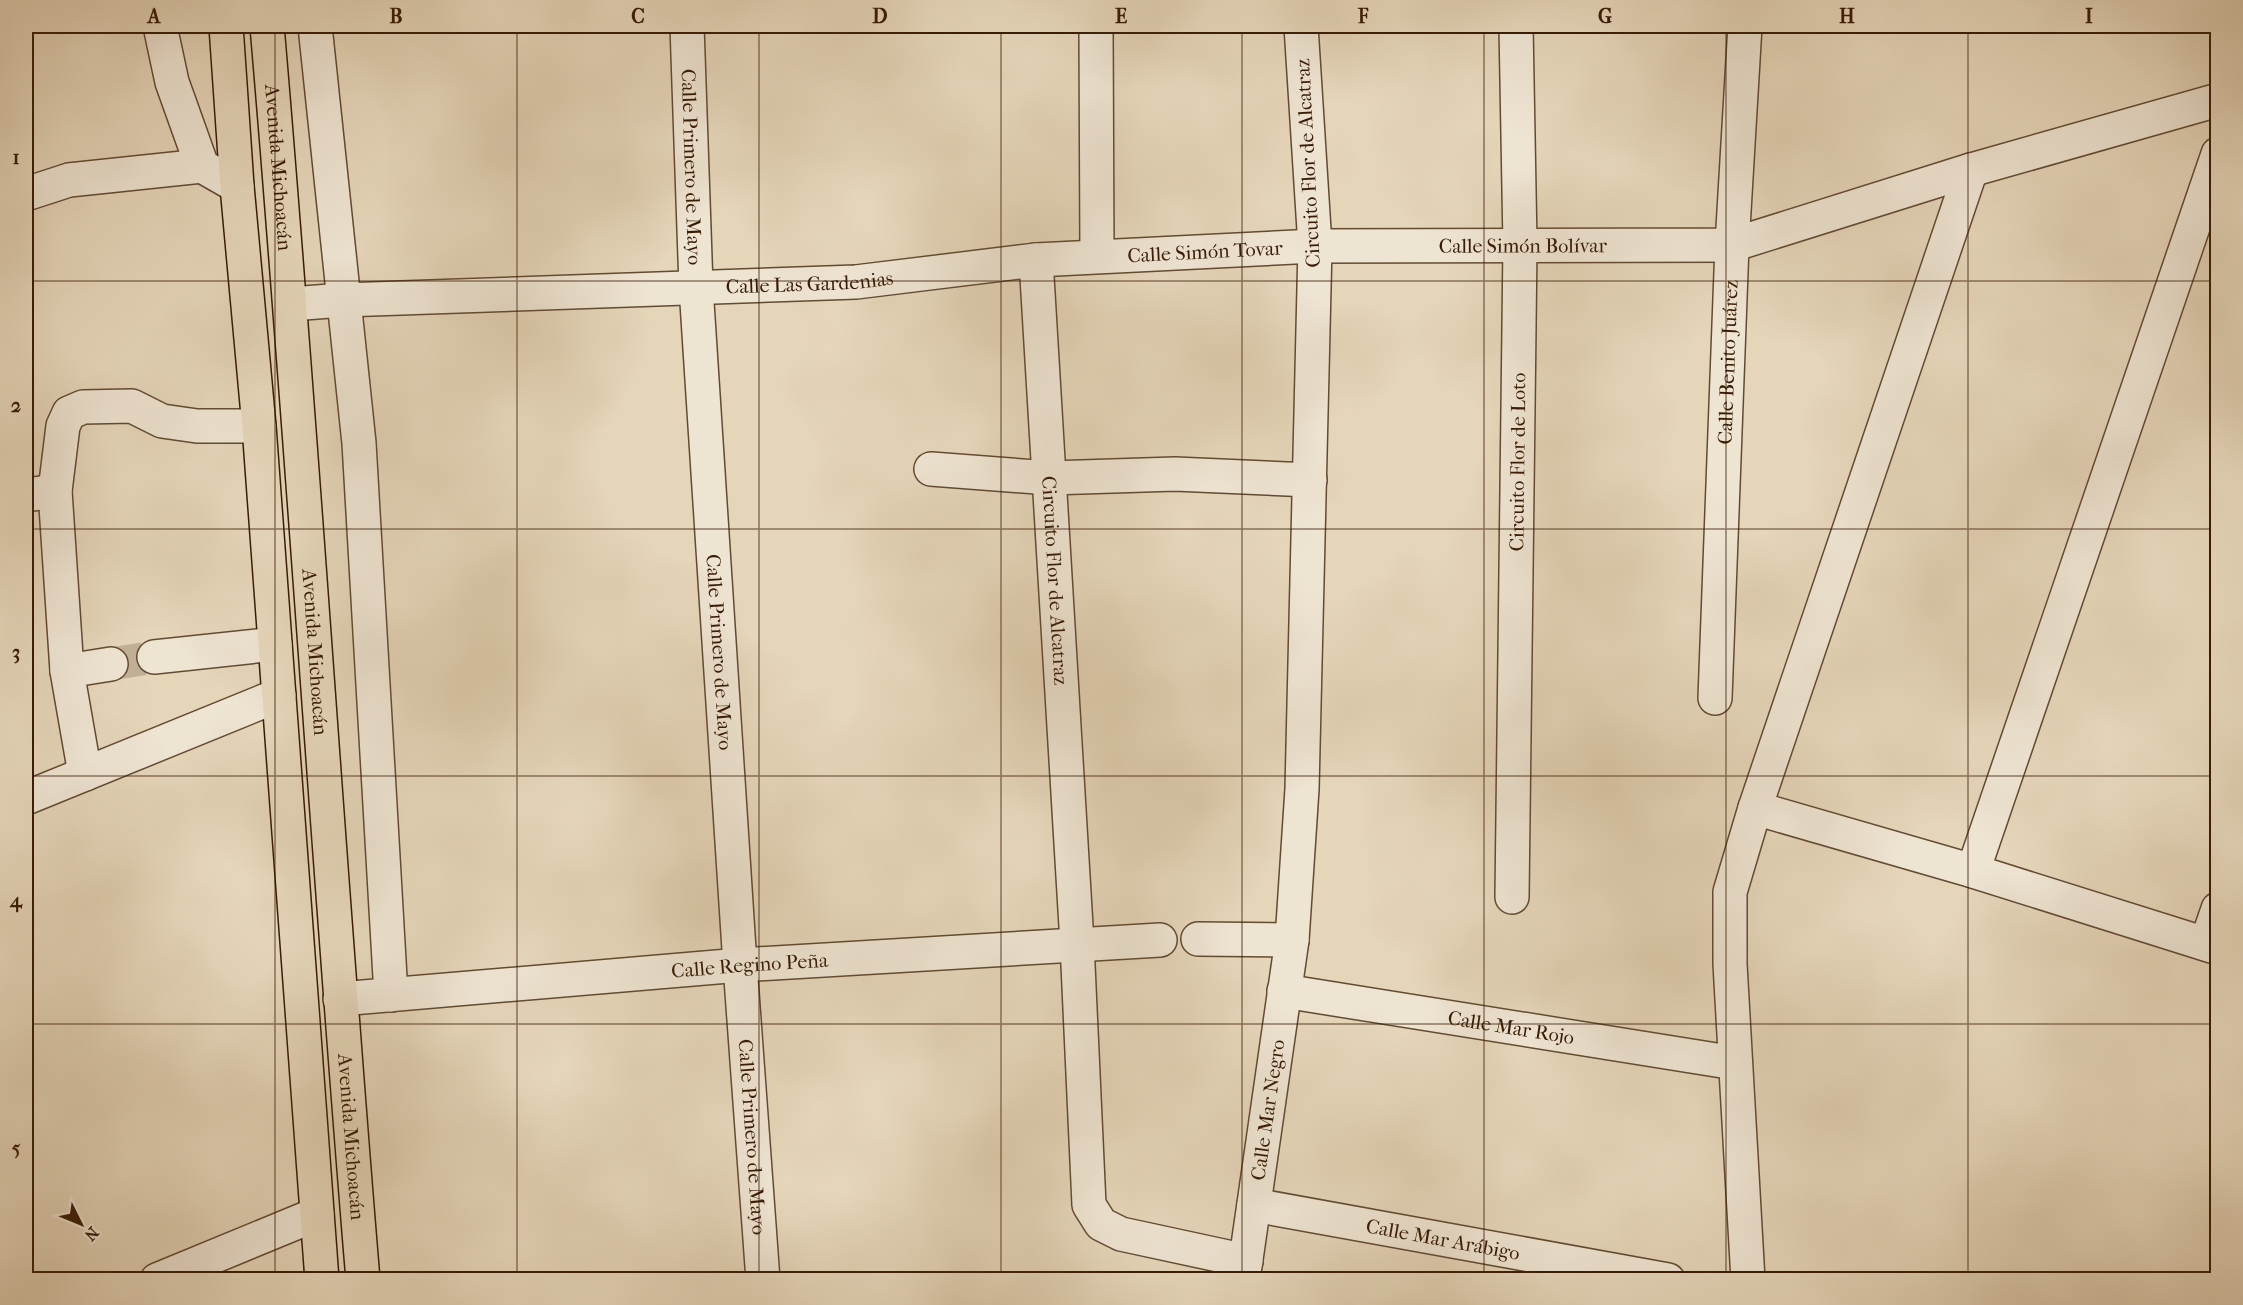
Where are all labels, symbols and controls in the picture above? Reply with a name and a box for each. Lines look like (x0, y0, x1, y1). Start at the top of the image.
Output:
text: A (146, 5, 162, 28)
text: B (389, 5, 403, 28)
text: C (631, 5, 645, 28)
text: D (872, 5, 888, 28)
text: E (1115, 5, 1127, 28)
text: F (1357, 5, 1369, 28)
text: G (1598, 5, 1612, 28)
text: H (1839, 5, 1855, 28)
text: I (2085, 5, 2093, 28)
street label: Circuito Flor de Alcatraz (1291, 58, 1325, 268)
street label: Calle Primero de Mayo (677, 68, 707, 265)
street label: Avenida Michoacán (260, 82, 297, 252)
text: 1 (12, 146, 20, 169)
street label: Calle Simón Bolívar (1439, 234, 1607, 257)
street label: Calle Simón Tovar (1127, 236, 1284, 267)
street label: Calle Las Gardenias (725, 266, 894, 298)
street label: Calle Benito Juárez (1713, 279, 1742, 445)
street label: Circuito Flor de Loto (1505, 372, 1530, 552)
text: 2 (11, 394, 21, 417)
street label: Circuito Flor de Alcatraz (1037, 475, 1073, 686)
street label: Calle Primero de Mayo (702, 553, 738, 751)
street label: Avenida Michoacán (298, 567, 333, 737)
text: 3 (12, 641, 20, 664)
text: 4 (9, 889, 23, 913)
street label: Calle Regino Peña (670, 948, 829, 982)
street label: Calle Mar Rojo (1446, 1006, 1576, 1049)
street label: Calle Primero de Mayo (734, 1038, 771, 1236)
street label: Calle Mar Negro (1246, 1038, 1289, 1182)
street label: Avenida Michoacán (333, 1052, 370, 1221)
text: 5 (12, 1137, 21, 1160)
north arrow (51, 1194, 111, 1254)
street label: Calle Mar Arábigo (1364, 1214, 1522, 1264)
text: N (80, 1223, 103, 1245)

